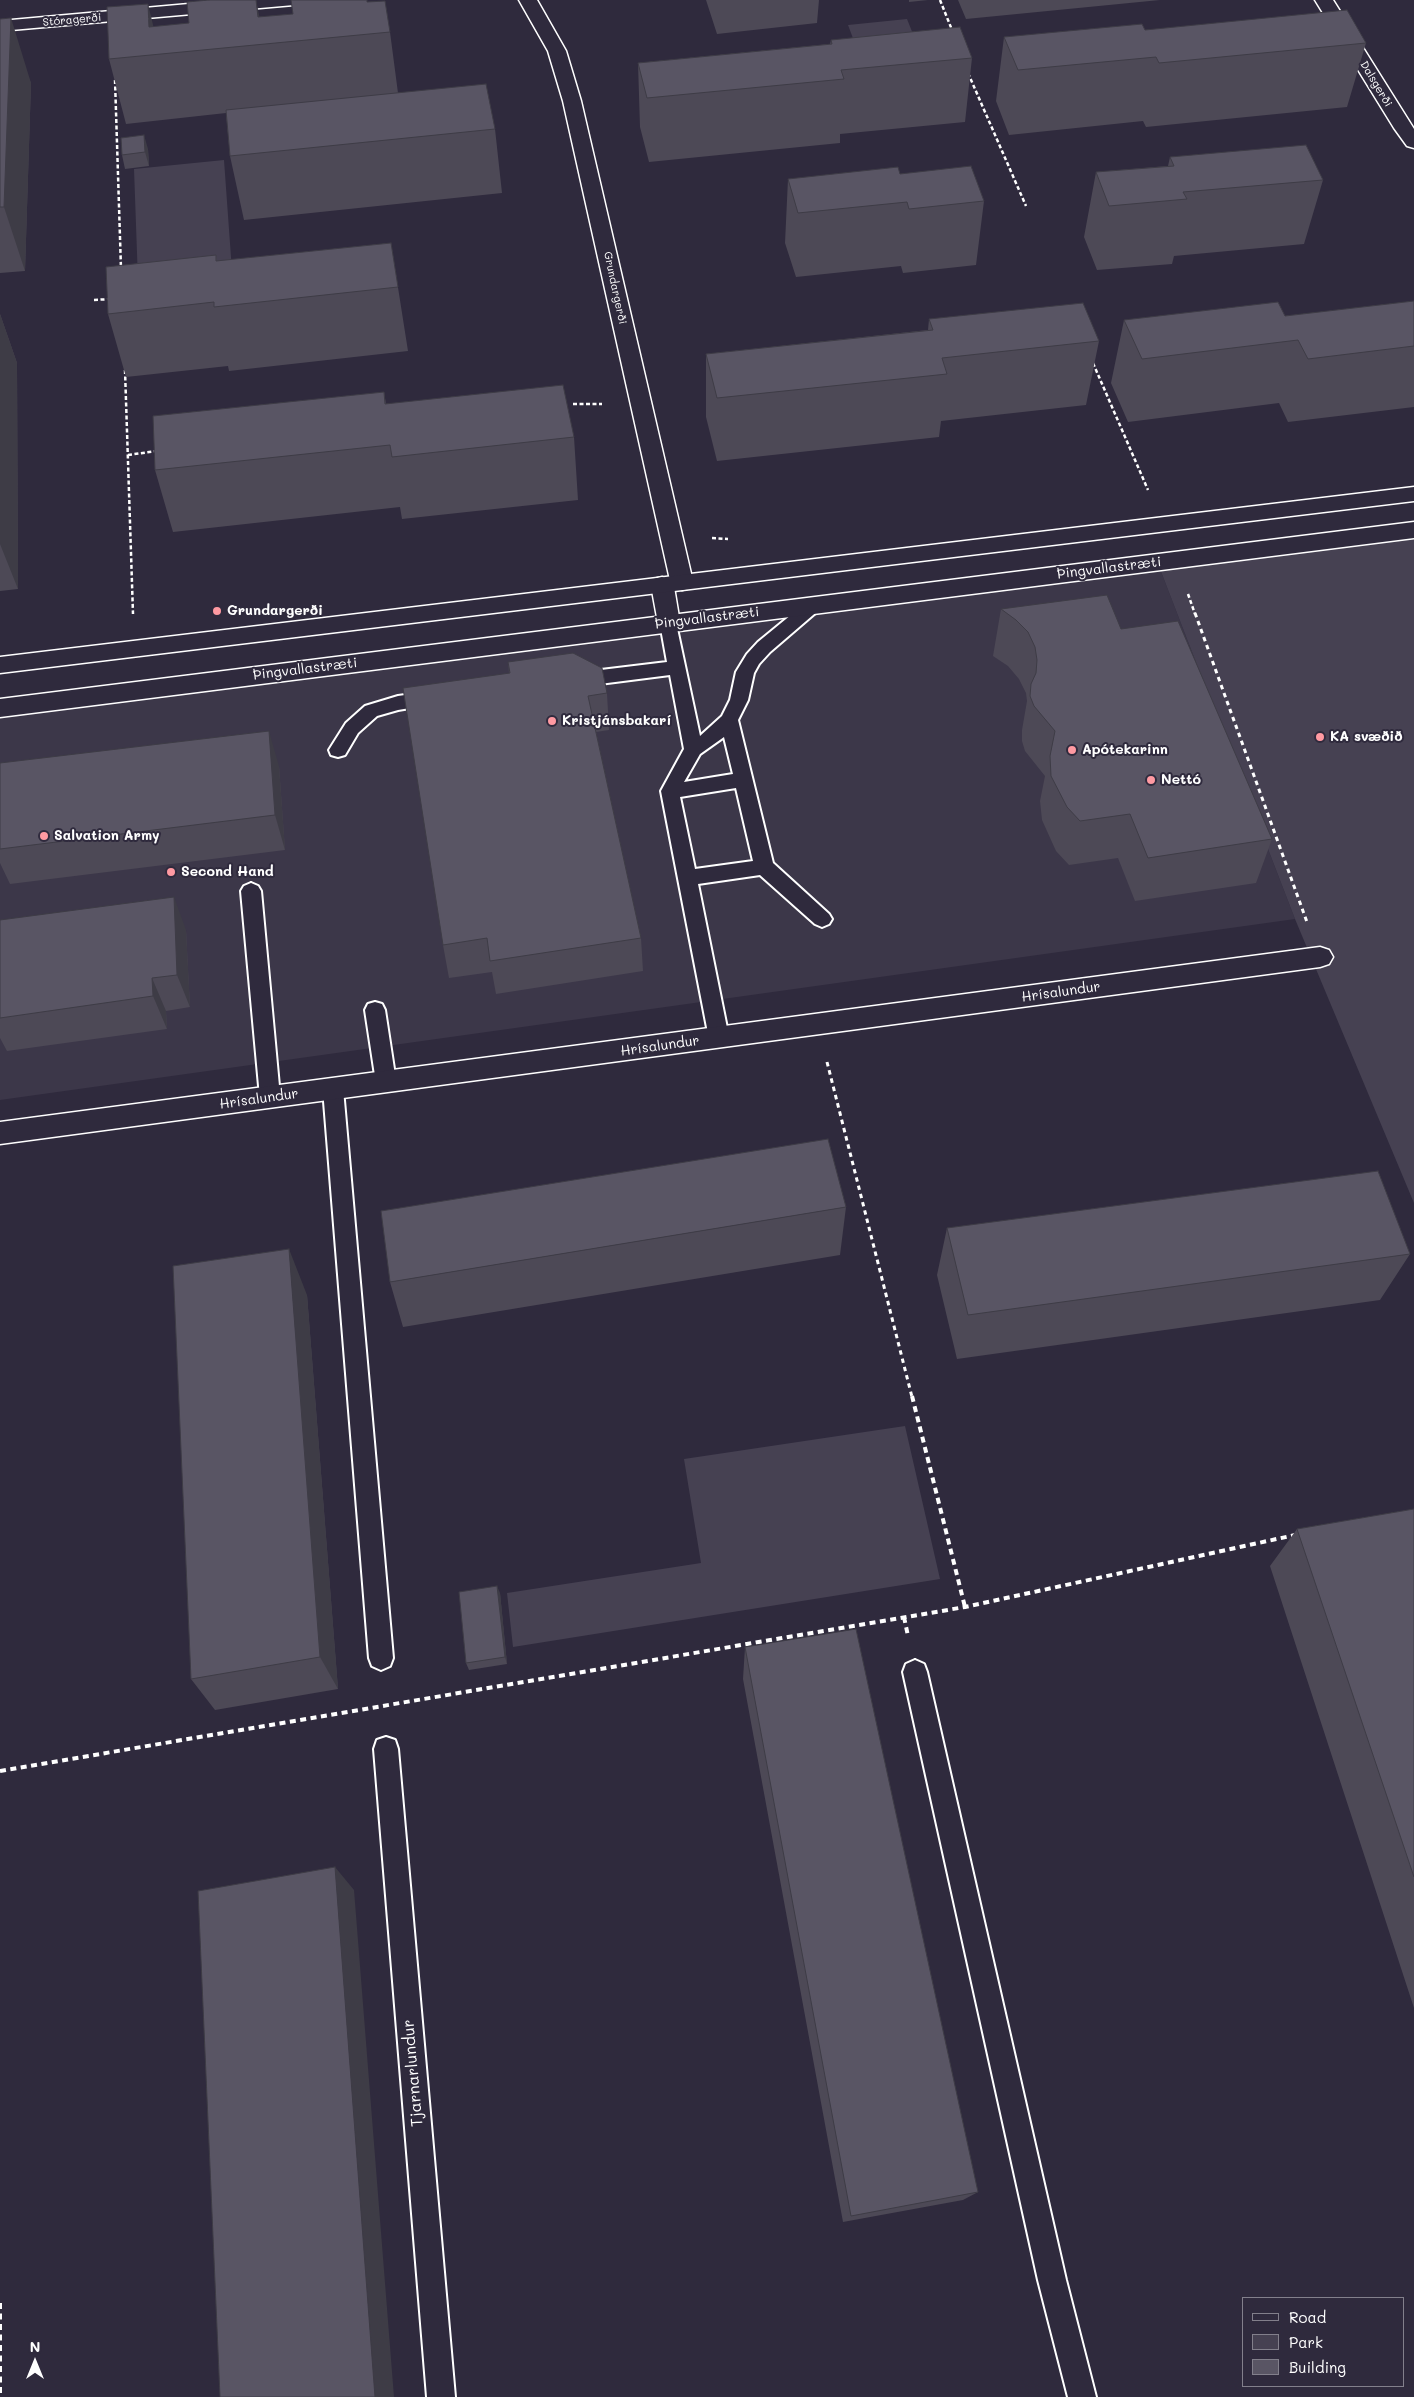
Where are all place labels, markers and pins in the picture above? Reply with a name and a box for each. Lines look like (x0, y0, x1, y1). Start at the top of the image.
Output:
place label: Grundargerði (227, 603, 323, 619)
marker: Grundargerði (211, 605, 223, 617)
place label: Kristjánsbakarí (562, 713, 671, 729)
marker: Kristjánsbakarí (546, 715, 558, 727)
place label: KA svæðið (1330, 729, 1403, 745)
marker: KA svæðið (1314, 731, 1326, 743)
place label: Apótekarinn (1082, 742, 1168, 758)
marker: Apótekarinn (1066, 744, 1078, 756)
place label: Nettó (1161, 772, 1201, 788)
marker: Nettó (1145, 774, 1157, 786)
place label: Salvation Army (54, 828, 160, 844)
marker: Salvation Army (38, 830, 50, 842)
place label: Second Hand (181, 864, 274, 880)
marker: Second Hand (165, 866, 177, 878)

